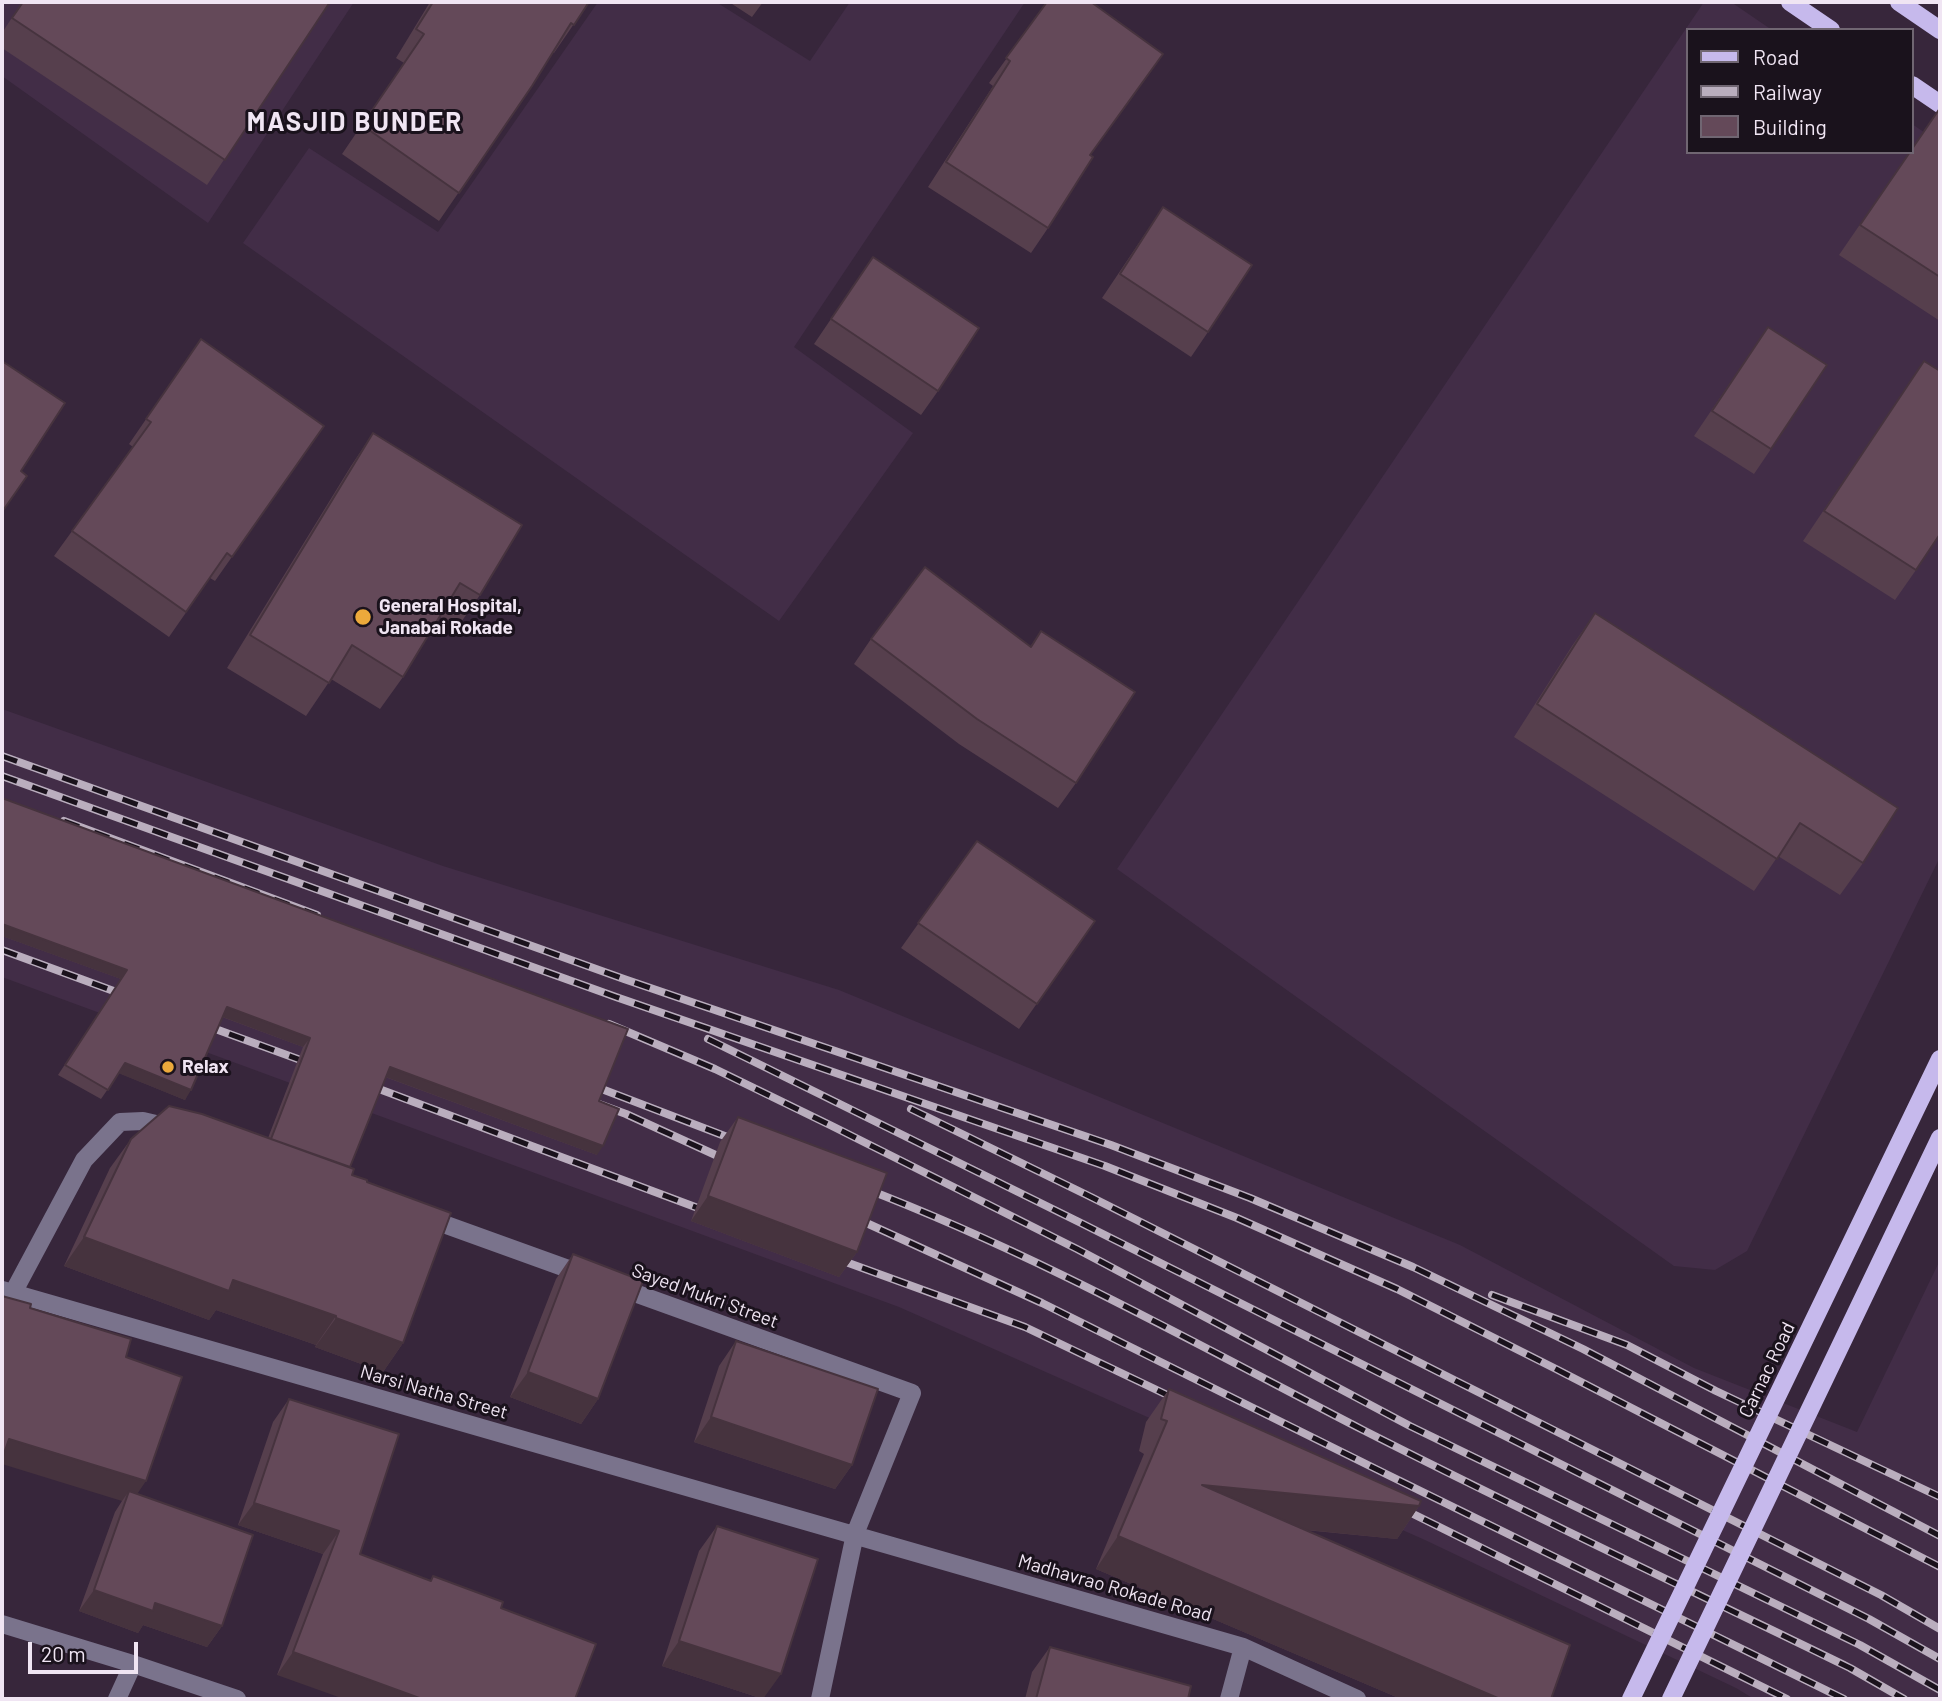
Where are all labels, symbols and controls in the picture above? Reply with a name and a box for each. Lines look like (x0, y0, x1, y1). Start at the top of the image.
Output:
legend (1686, 28, 1914, 154)
text: Road (1753, 44, 1799, 69)
text: Railway (1753, 79, 1822, 104)
district label: MASJID BUNDER (248, 106, 462, 138)
text: Building (1753, 114, 1827, 139)
place label: General Hospital, Janabai Rokade (379, 595, 522, 639)
marker: General Hospital, Janabai Rokade (353, 607, 373, 627)
place label: Relax (182, 1056, 229, 1078)
marker: Relax (160, 1059, 176, 1075)
street label: Sayed Mukri Street (629, 1259, 781, 1333)
street label: Carnac Road (1734, 1318, 1800, 1422)
street label: Narsi Natha Street (358, 1360, 510, 1424)
street label: Madhavrao Rokade Road (1015, 1549, 1215, 1627)
scale bar (32, 1628, 142, 1672)
text: 20 m (41, 1641, 86, 1666)

